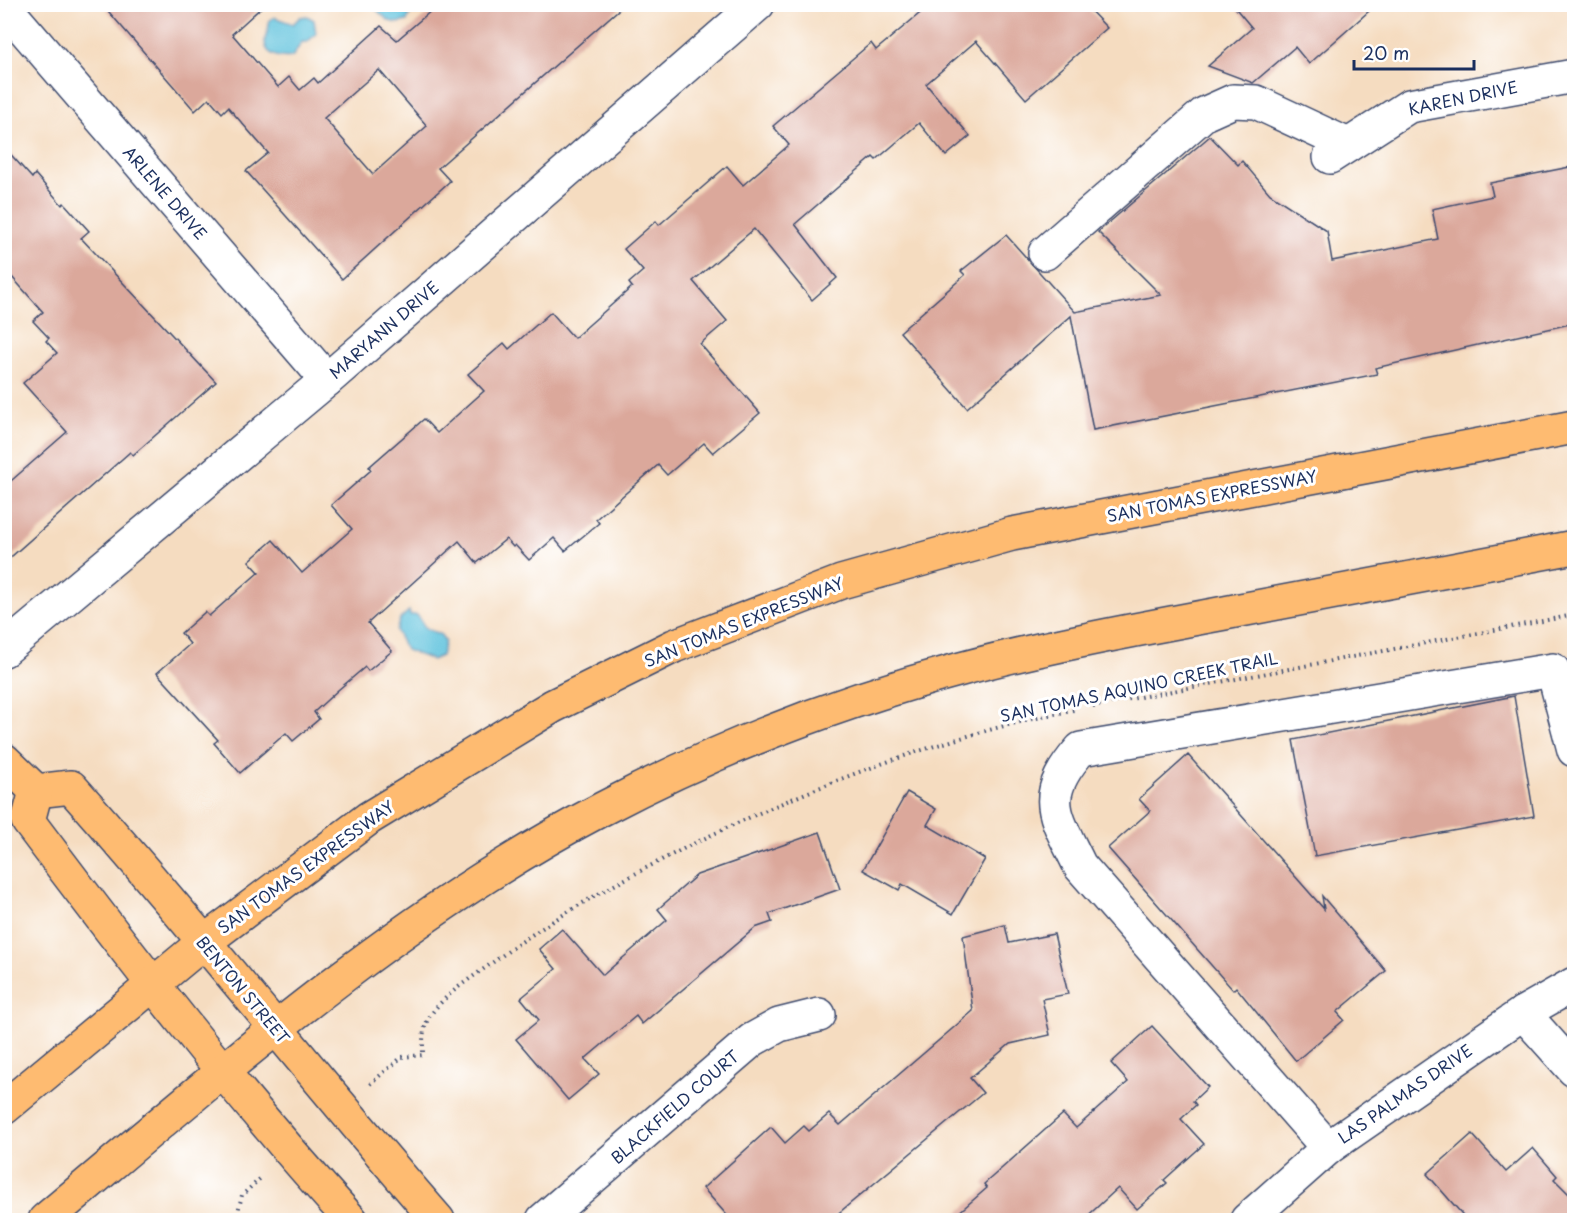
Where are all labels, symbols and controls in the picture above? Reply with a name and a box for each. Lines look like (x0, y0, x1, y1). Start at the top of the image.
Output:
scale bar (1354, 33, 1474, 71)
text: 20 m (1363, 39, 1409, 66)
street label: KAREN DRIVE (1406, 74, 1520, 120)
street label: ARLENE DRIVE (118, 140, 213, 244)
street label: MARYANN DRIVE (323, 275, 443, 384)
street label: SAN TOMAS EXPRESSWAY (1105, 463, 1319, 527)
street label: SAN TOMAS EXPRESSWAY (640, 570, 847, 672)
street label: SAN TOMAS AQUINO CREEK TRAIL (998, 645, 1280, 727)
street label: SAN TOMAS EXPRESSWAY (212, 794, 399, 939)
street label: BENTON STREET (192, 930, 296, 1049)
street label: LAS PALMAS DRIVE (1332, 1038, 1477, 1149)
street label: BLACKFIELD COURT (605, 1044, 744, 1169)

